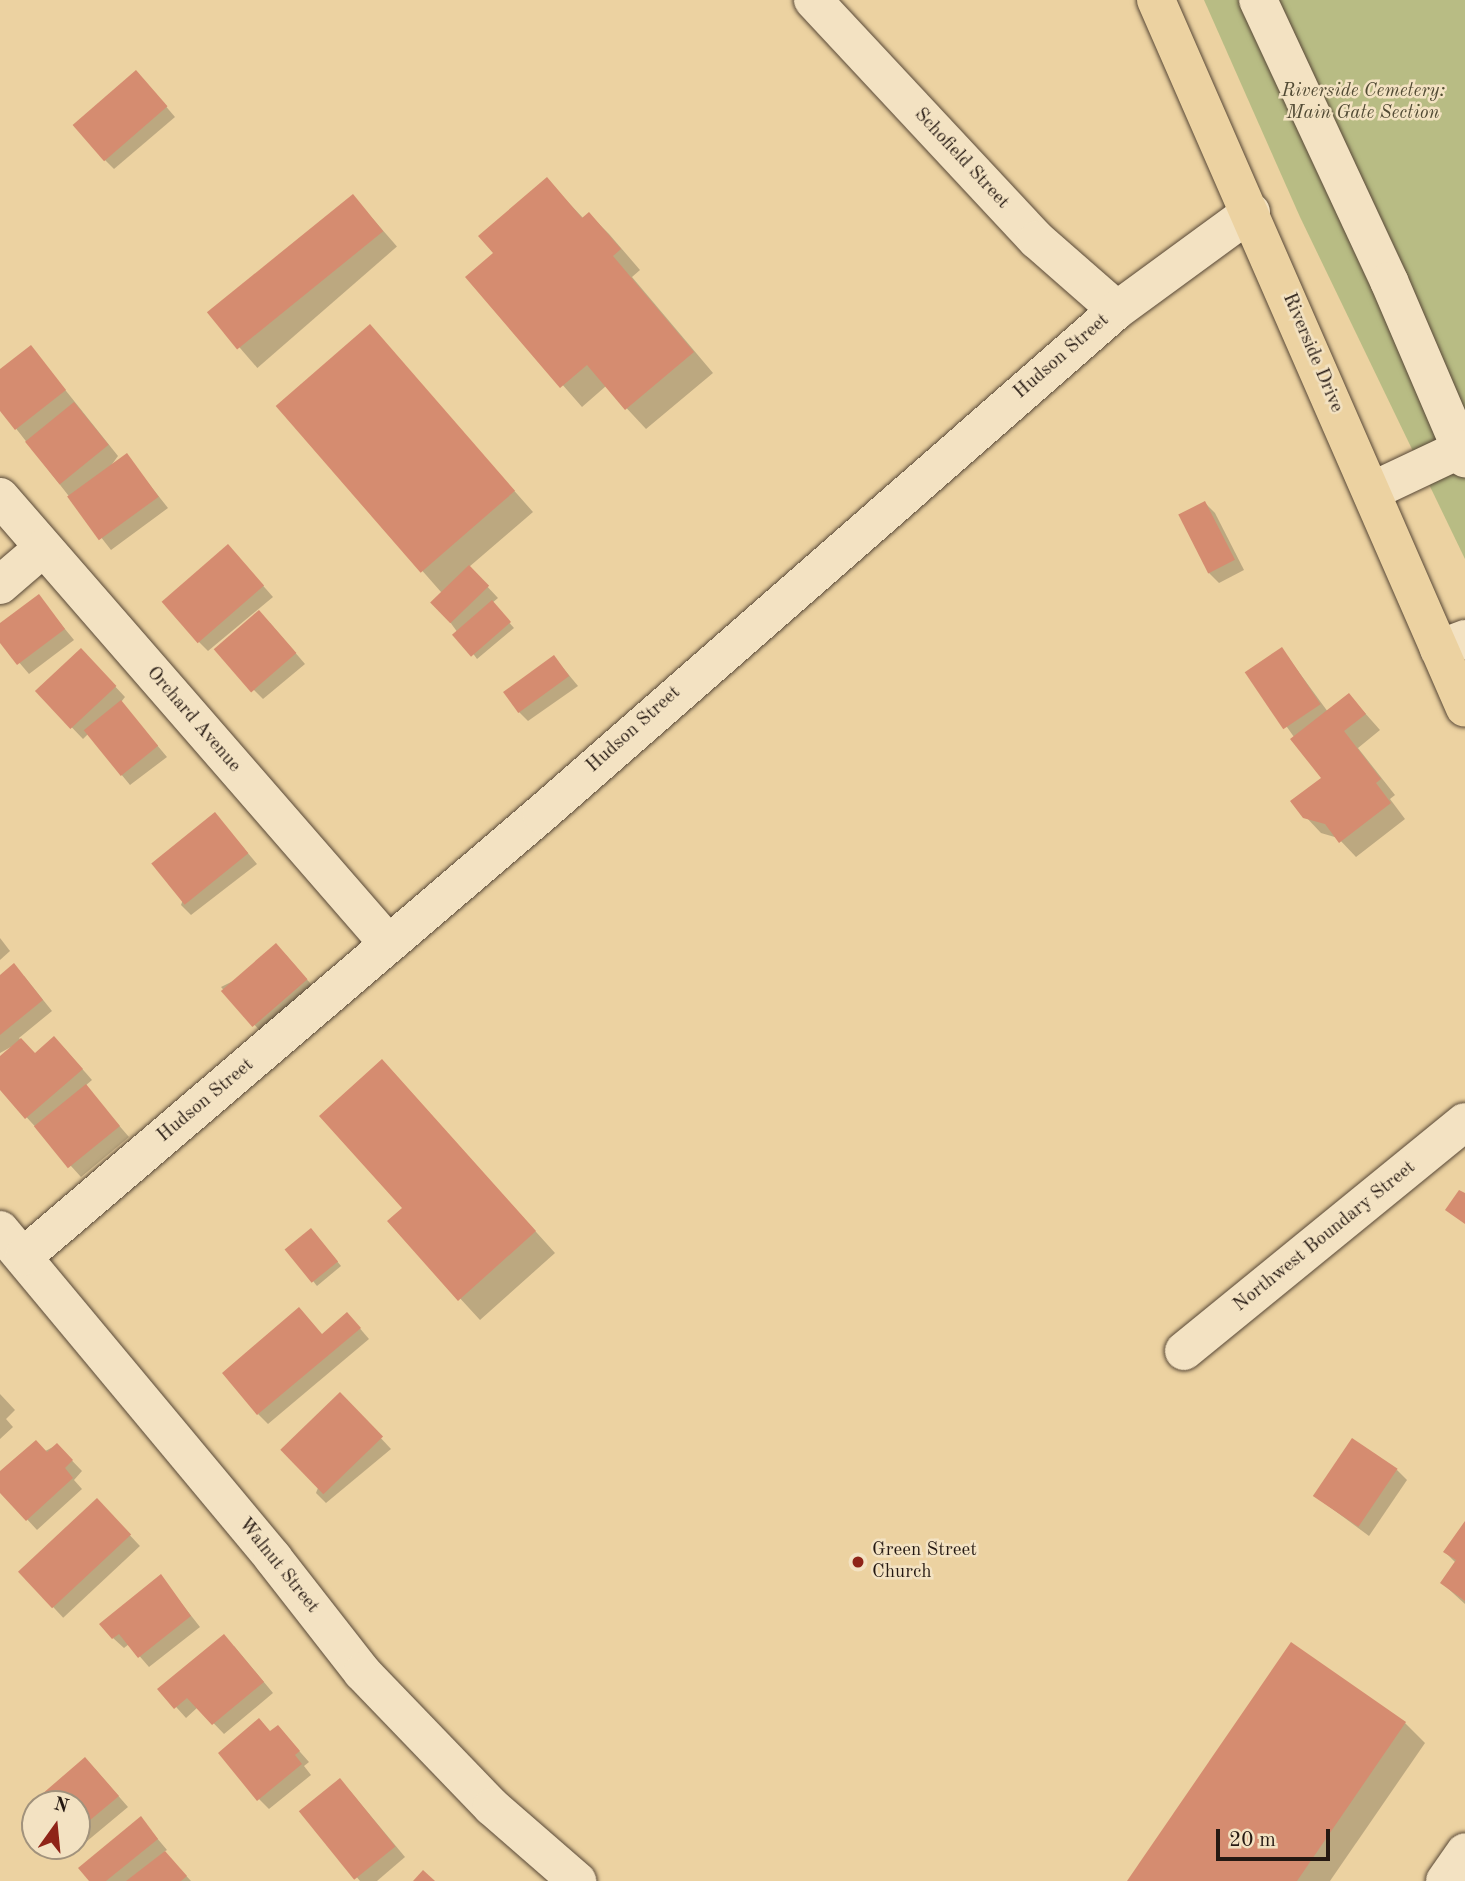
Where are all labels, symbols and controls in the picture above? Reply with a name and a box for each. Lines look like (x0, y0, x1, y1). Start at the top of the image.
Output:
park label: Riverside Cemetery: Main Gate Section (1281, 81, 1445, 125)
street label: Schofield Street (909, 104, 1013, 214)
street label: Riverside Drive (1277, 290, 1347, 416)
street label: Hudson Street (1010, 309, 1114, 405)
street label: Orchard Avenue (141, 663, 245, 777)
street label: Hudson Street (582, 682, 686, 778)
street label: Hudson Street (153, 1054, 259, 1148)
street label: Northwest Boundary Street (1229, 1157, 1421, 1317)
street label: Walnut Street (233, 1514, 323, 1618)
place label: Green Street Church (872, 1540, 977, 1584)
marker: Green Street Church (850, 1554, 866, 1570)
north arrow (21, 1790, 91, 1860)
text: N (52, 1795, 71, 1817)
scale bar (1220, 1814, 1334, 1858)
text: 20 m (1229, 1830, 1276, 1851)

